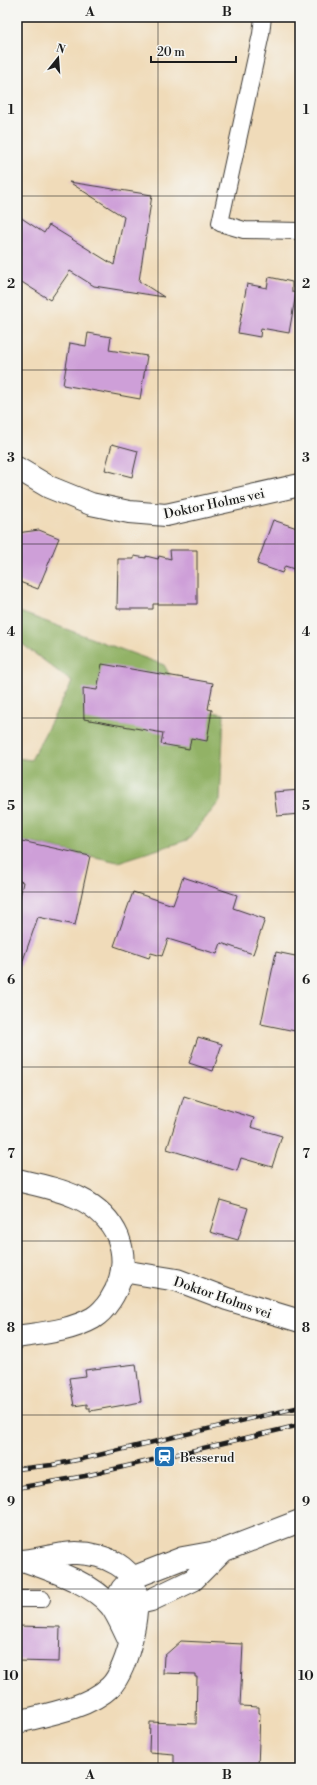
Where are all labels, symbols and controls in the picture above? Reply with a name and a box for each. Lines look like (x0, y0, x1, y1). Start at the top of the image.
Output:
text: A (84, 4, 95, 20)
text: B (222, 4, 232, 20)
north arrow (38, 38, 78, 78)
scale bar (151, 38, 236, 64)
text: N (54, 41, 67, 57)
text: 20 m (157, 45, 185, 60)
text: 1 (8, 102, 15, 118)
text: 1 (303, 102, 310, 118)
text: 2 (7, 276, 15, 292)
text: 2 (302, 276, 310, 292)
text: 3 (7, 450, 15, 466)
text: 3 (302, 450, 310, 466)
street label: Doktor Holms vei (162, 485, 266, 522)
text: 4 (7, 624, 16, 640)
text: 4 (302, 624, 311, 640)
text: 5 (7, 798, 15, 814)
text: 5 (302, 798, 310, 814)
text: 6 (7, 972, 15, 988)
text: 6 (302, 972, 310, 988)
text: 7 (7, 1146, 15, 1162)
text: 7 (302, 1146, 310, 1162)
street label: Doktor Holms vei (172, 1274, 274, 1322)
text: 8 (7, 1320, 15, 1336)
text: 8 (302, 1320, 310, 1336)
station icon: Besserud (152, 1444, 178, 1470)
place label: Besserud (179, 1450, 235, 1466)
text: 9 (7, 1494, 15, 1510)
text: 9 (302, 1494, 310, 1510)
text: 10 (3, 1668, 19, 1684)
text: 10 (298, 1668, 314, 1684)
text: A (84, 1767, 95, 1783)
text: B (222, 1767, 232, 1783)

